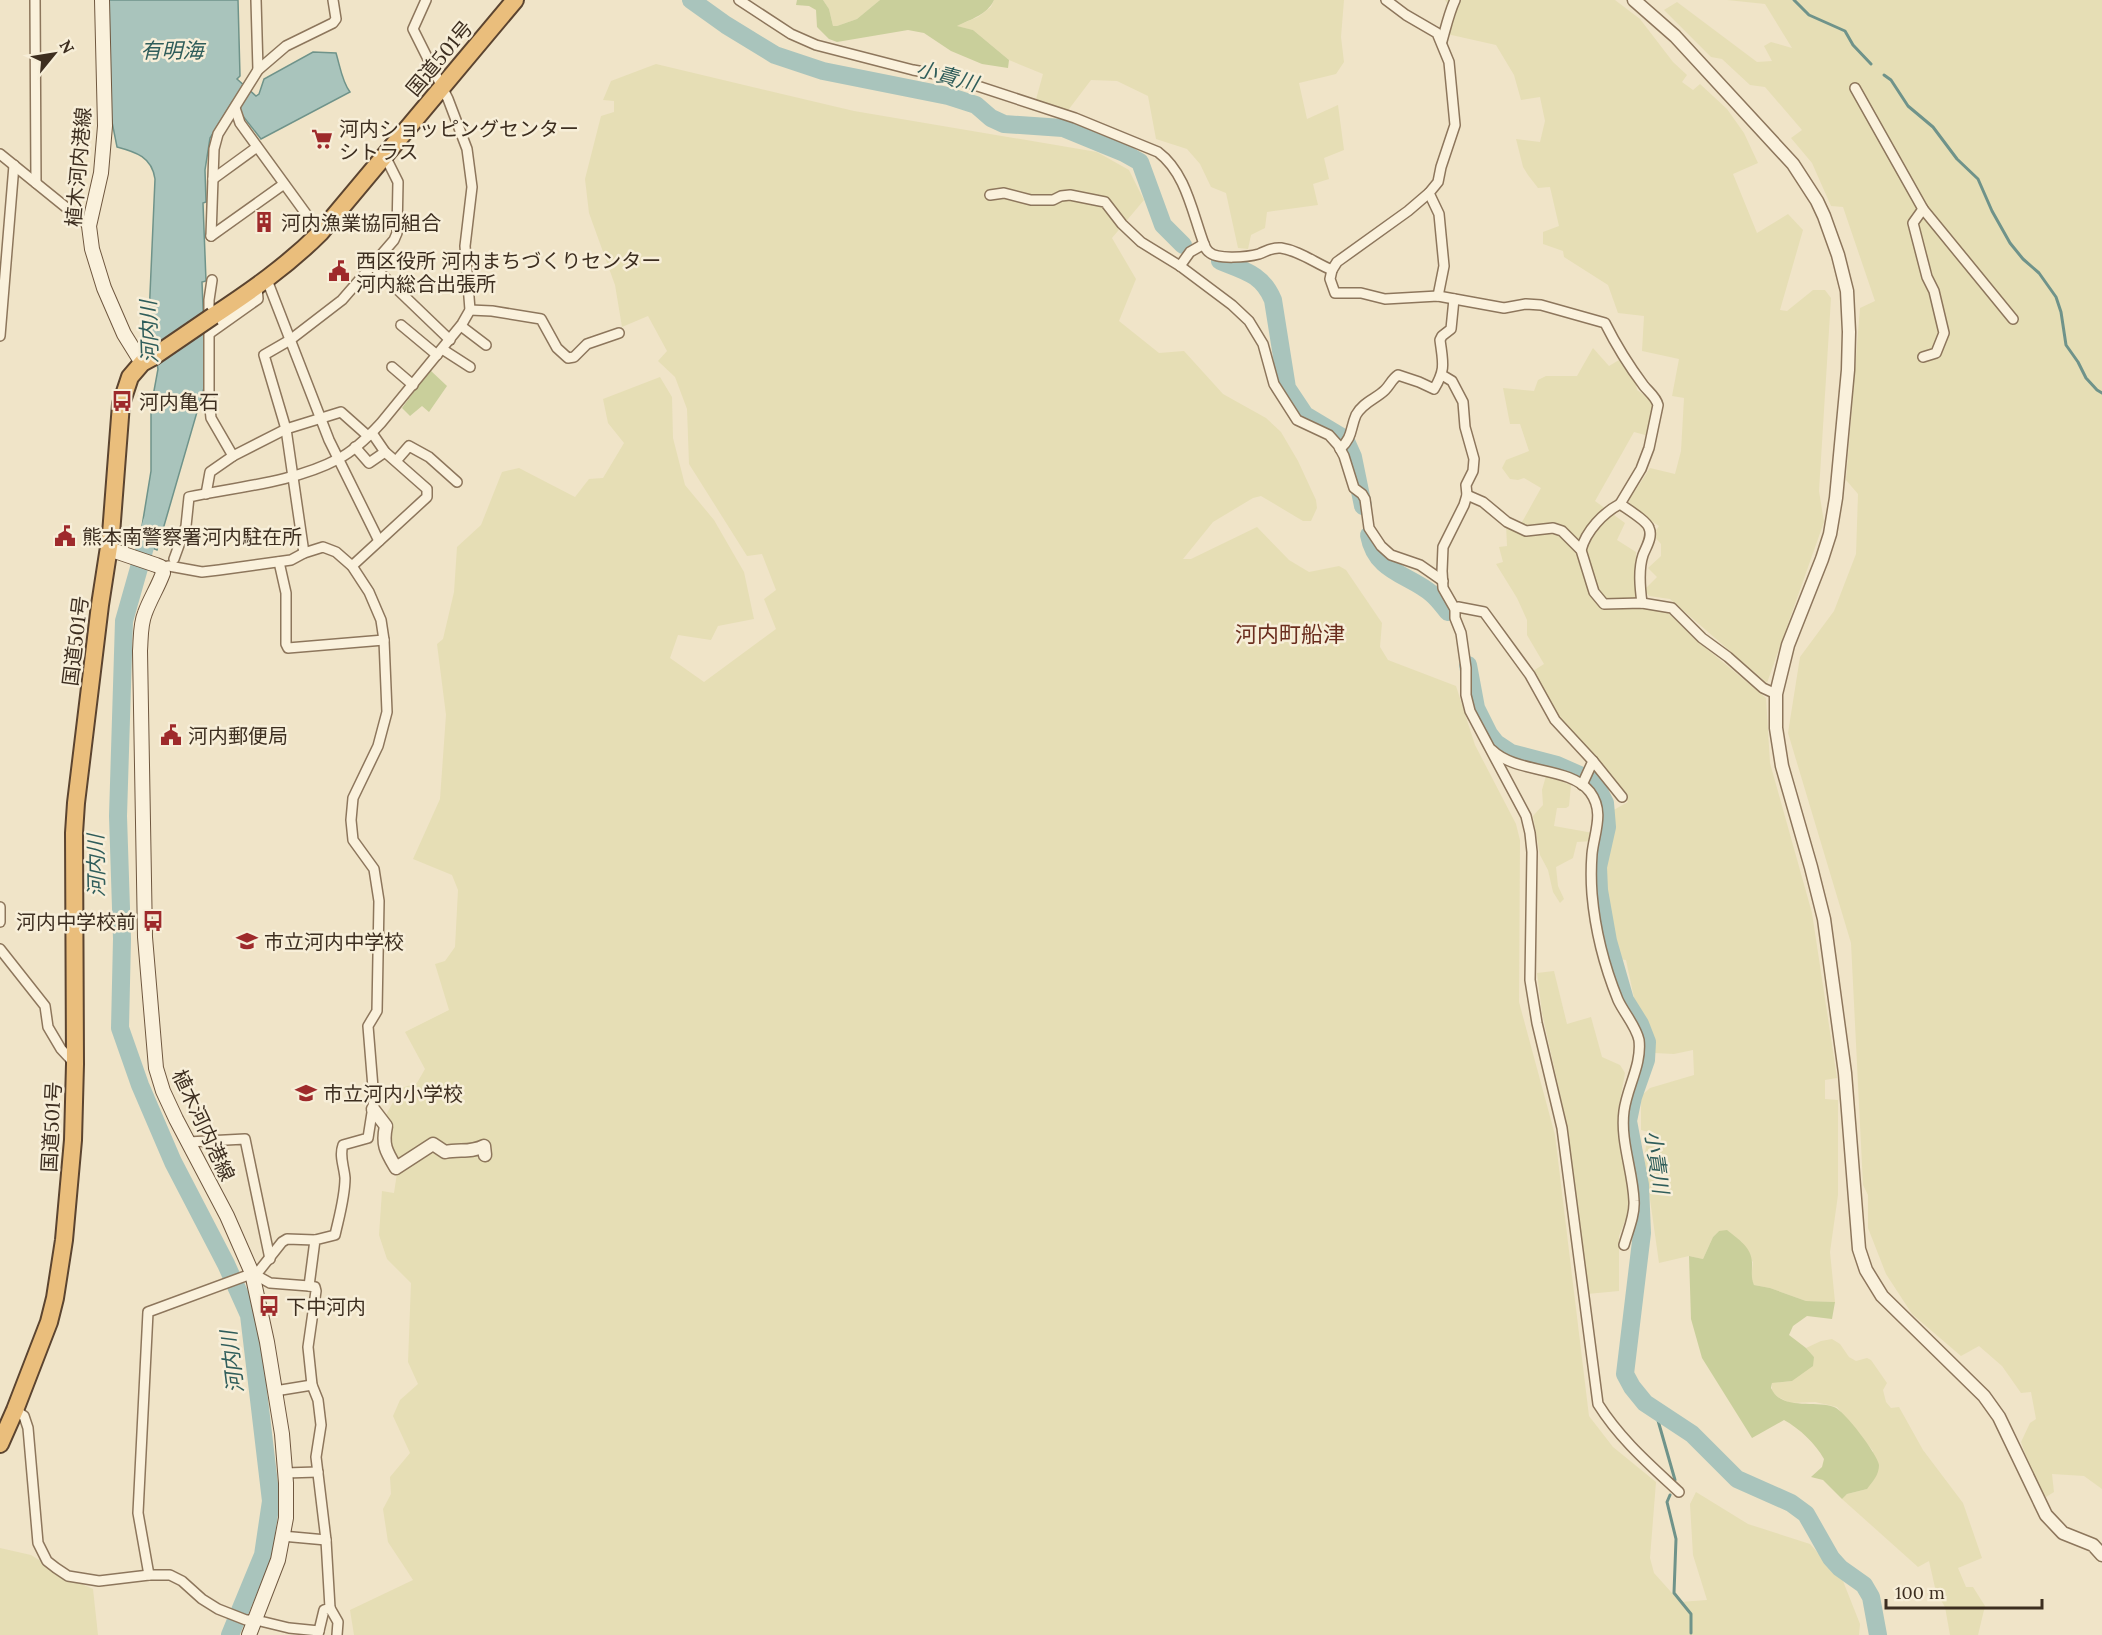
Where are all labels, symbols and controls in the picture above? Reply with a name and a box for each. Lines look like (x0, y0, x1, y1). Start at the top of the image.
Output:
street label: 国道501号 (400, 15, 478, 101)
north arrow (24, 24, 84, 84)
text: N (55, 36, 79, 57)
water label: 有明海 (141, 37, 206, 64)
water label: 小責川 (913, 55, 983, 98)
street label: 植木河内港線 (60, 106, 96, 228)
place label: 河内ショッピングセンター シトラス (339, 116, 579, 164)
supermarket icon: 河内ショッピングセンター シトラス (310, 127, 334, 151)
building icon: 河内漁業協同組合 (252, 210, 276, 234)
place label: 河内漁業協同組合 (281, 210, 441, 235)
place label: 西区役所 河内まちづくりセンター 河内総合出張所 (356, 248, 661, 296)
public building icon: 西区役所 河内まちづくりセンター 河内総合出張所 (327, 259, 351, 283)
water label: 河内川 (134, 298, 164, 364)
bus stop icon: 河内亀石 (110, 389, 134, 413)
place label: 河内亀石 (139, 389, 219, 414)
public building icon: 熊本南警察署河内駐在所 (53, 524, 77, 548)
place label: 熊本南警察署河内駐在所 (82, 524, 302, 549)
street label: 国道501号 (57, 595, 93, 687)
district label: 河内町船津 (1235, 620, 1345, 648)
public building icon: 河内郵便局 (159, 723, 183, 747)
place label: 河内郵便局 (188, 723, 288, 748)
water label: 河内川 (82, 832, 110, 898)
place label: 河内中学校前 (16, 909, 136, 934)
bus stop icon: 河内中学校前 (141, 909, 165, 933)
school or university icon: 市立河内中学校 (235, 929, 259, 953)
place label: 市立河内中学校 (264, 929, 404, 954)
street label: 植木河内港線 (167, 1065, 241, 1185)
street label: 国道501号 (36, 1081, 66, 1173)
school or university icon: 市立河内小学校 (294, 1081, 318, 1105)
place label: 市立河内小学校 (323, 1081, 463, 1106)
water label: 小責川 (1639, 1129, 1675, 1197)
bus stop icon: 下中河内 (257, 1294, 281, 1318)
place label: 下中河内 (286, 1294, 366, 1319)
water label: 河内川 (215, 1327, 249, 1395)
scale bar (1886, 1572, 2042, 1610)
text: 100 m (1895, 1581, 1945, 1604)

